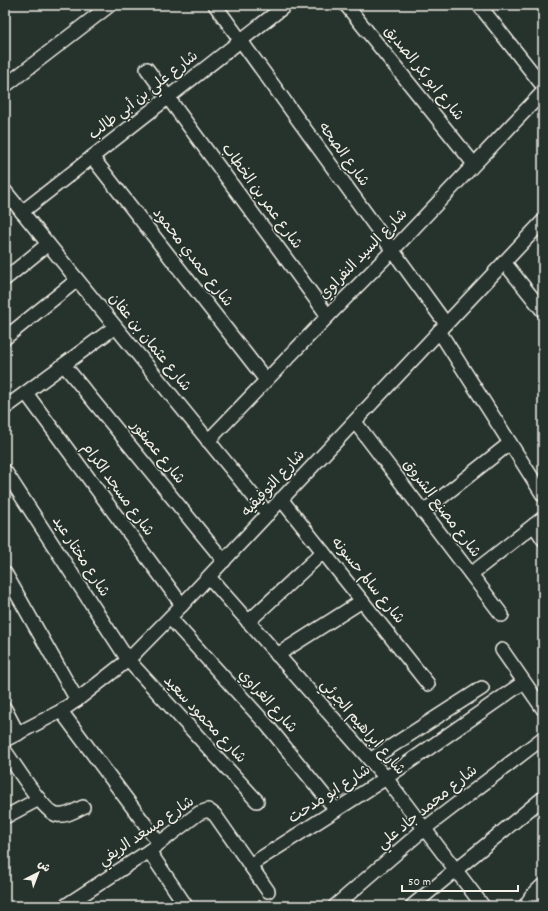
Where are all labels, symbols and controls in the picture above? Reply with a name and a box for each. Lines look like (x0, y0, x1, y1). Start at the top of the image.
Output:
street label: شارع ابو بكر الصديق (378, 22, 468, 126)
street label: شارع علي بن أبي طالب (84, 46, 204, 146)
street label: شارع الصحه (312, 118, 374, 192)
street label: شارع عمر بن الخطاب (215, 140, 307, 254)
street label: شارع حمدي محمود (146, 204, 238, 312)
street label: شارع السيد النفراوي (315, 204, 413, 306)
street label: شارع عثمان بن عفان (102, 289, 196, 397)
street label: شارع عصفور (124, 416, 190, 490)
street label: شارع مسجد الكرام (75, 439, 159, 541)
street label: شارع التوفيقيه (237, 445, 311, 523)
street label: شارع مصنع الشروق (397, 455, 485, 563)
street label: شارع مختار عيد (46, 512, 114, 602)
street label: شارع سالم حسونه (325, 533, 409, 629)
street label: شارع الغراوي (232, 665, 302, 739)
street label: شارع محمود سعيد (157, 671, 251, 769)
street label: شارع ابراهيم الجرئي (314, 675, 410, 781)
street label: شارع ابو مدحت (284, 760, 376, 830)
street label: شارع محمد جاد علي (373, 760, 483, 856)
street label: شارع مسعد الريفي (95, 792, 199, 872)
north arrow (18, 853, 58, 893)
text: ش (34, 857, 53, 877)
scale bar (402, 867, 518, 893)
text: 50 m (408, 874, 431, 891)

